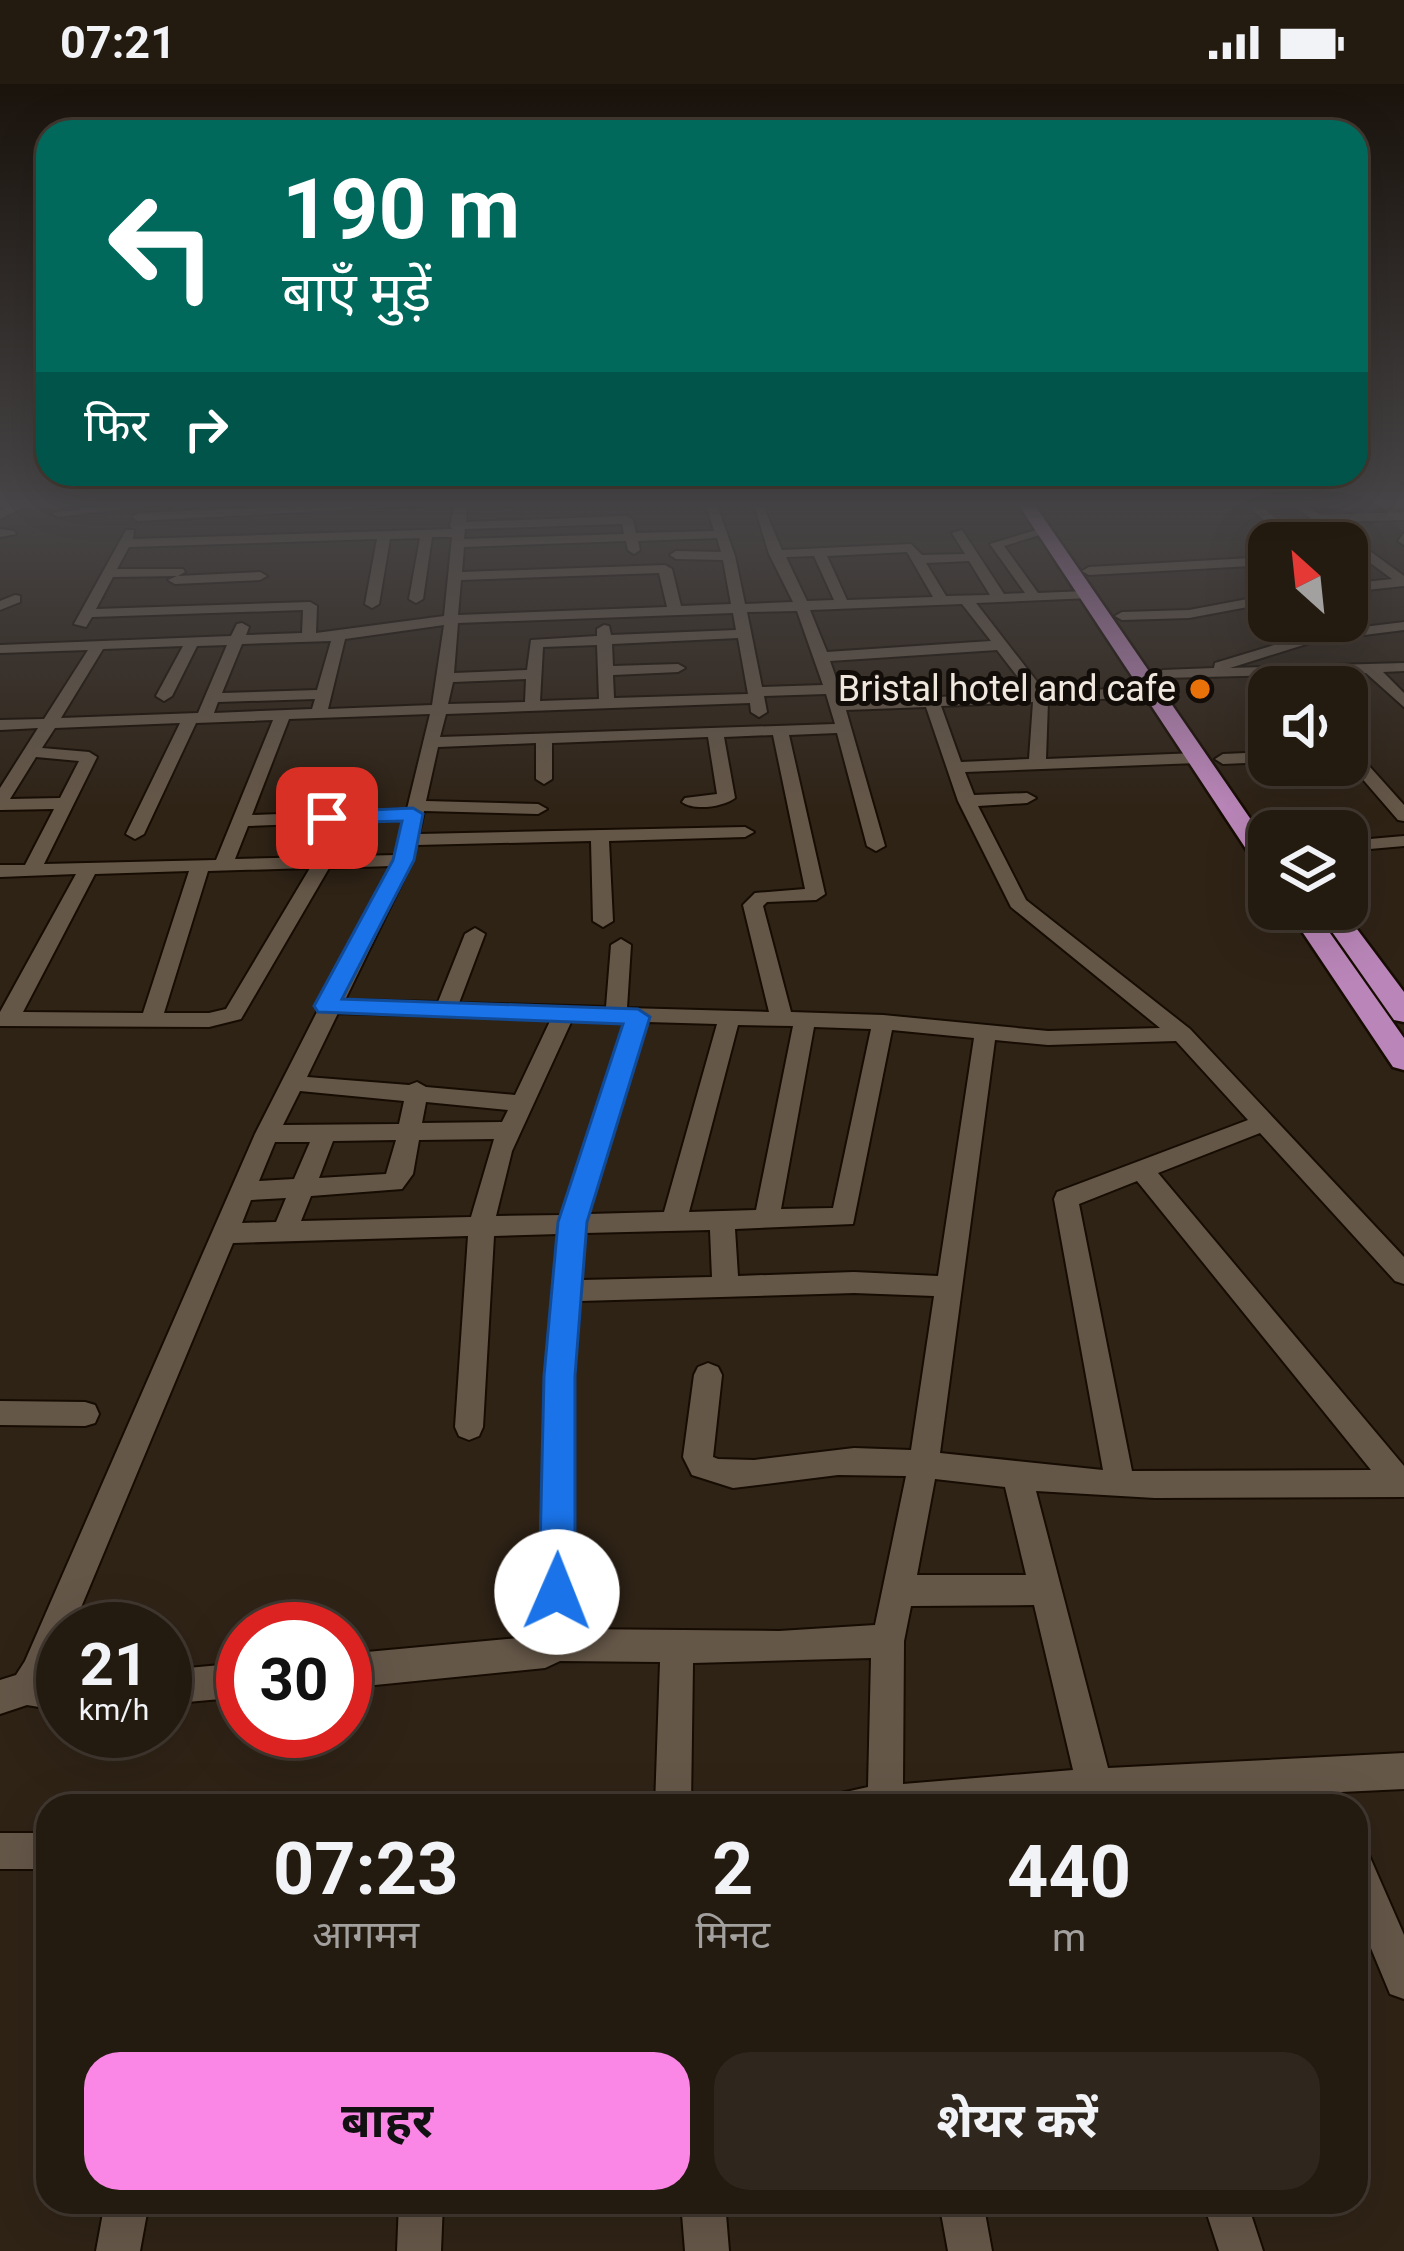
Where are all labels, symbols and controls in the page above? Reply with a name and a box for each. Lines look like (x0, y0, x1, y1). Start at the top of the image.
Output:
text: 07:21 (60, 16, 176, 69)
text: 190 m (282, 160, 520, 259)
icon: left (84, 168, 240, 324)
text: बाएँ मुड़ें (282, 261, 431, 324)
icon: right (173, 396, 239, 462)
text: फिर (84, 399, 149, 452)
north arrow (1248, 522, 1368, 642)
map controls (1248, 522, 1368, 930)
button: sound (1248, 666, 1368, 786)
place label: Bristal hotel and cafe (838, 668, 1176, 710)
marker: Bristal hotel and cafe (1187, 676, 1213, 702)
pin (276, 767, 378, 869)
icon: arrive (294, 785, 360, 851)
button: layers (1248, 810, 1368, 930)
position arrow (494, 1529, 620, 1655)
speed limit sign: 30 (216, 1602, 372, 1758)
text: 21 (80, 1629, 148, 1700)
text: km/h (79, 1692, 149, 1727)
text: 07:23 (273, 1827, 458, 1912)
text: 2 (712, 1827, 753, 1912)
text: 440 (1007, 1830, 1131, 1915)
text: आगमन (312, 1912, 419, 1958)
text: मिनट (695, 1912, 770, 1958)
text: m (1052, 1915, 1086, 1961)
button: बाहर (84, 2052, 690, 2190)
button: शेयर करें (714, 2052, 1320, 2190)

